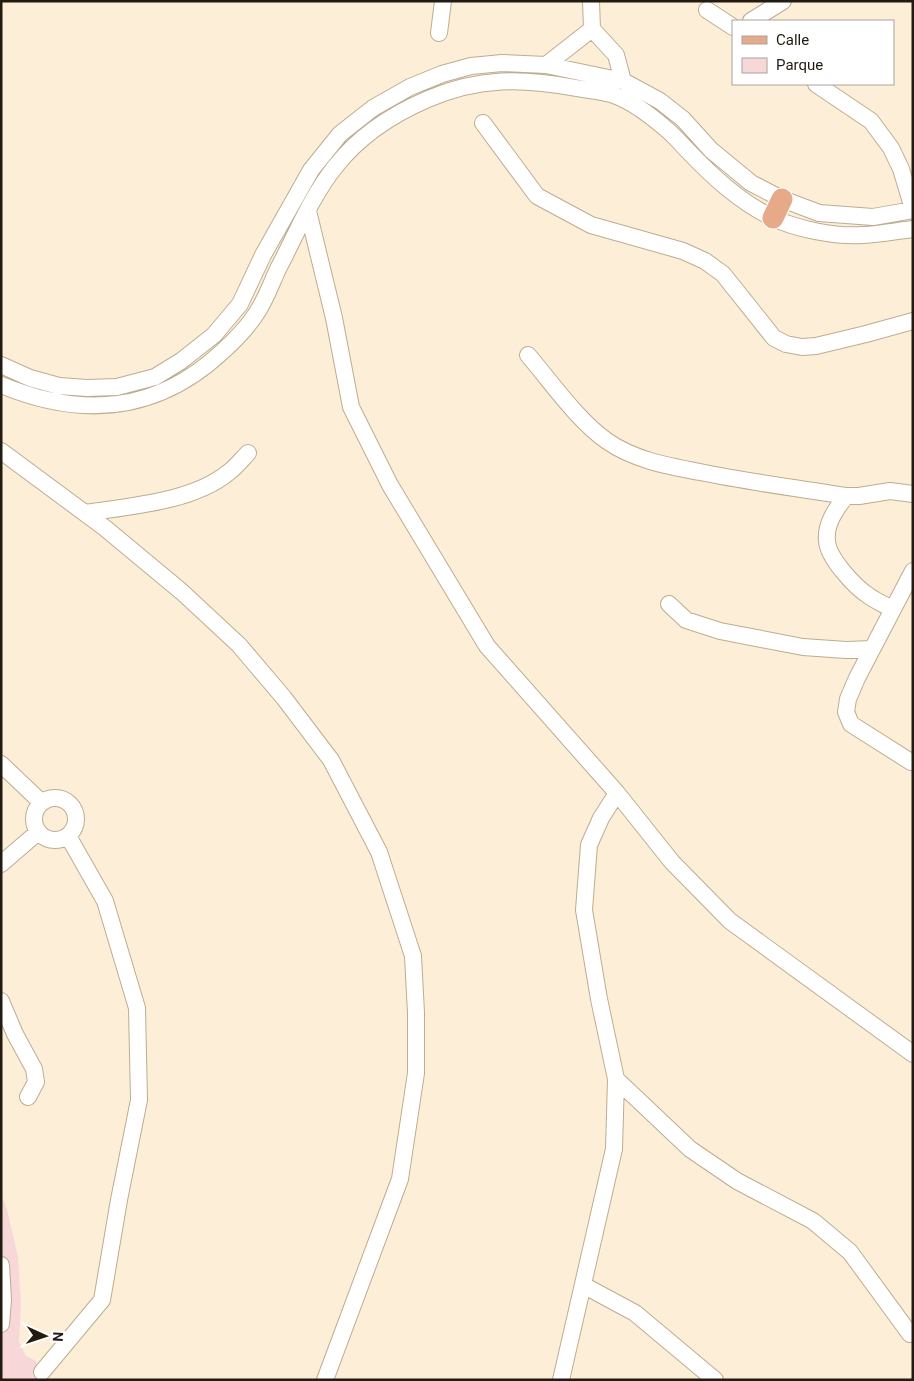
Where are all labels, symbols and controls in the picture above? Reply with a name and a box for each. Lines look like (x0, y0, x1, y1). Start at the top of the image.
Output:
legend (732, 20, 894, 85)
text: Calle (776, 31, 809, 49)
text: Parque (776, 56, 823, 74)
north arrow (20, 1311, 70, 1361)
text: N (50, 1331, 66, 1342)

